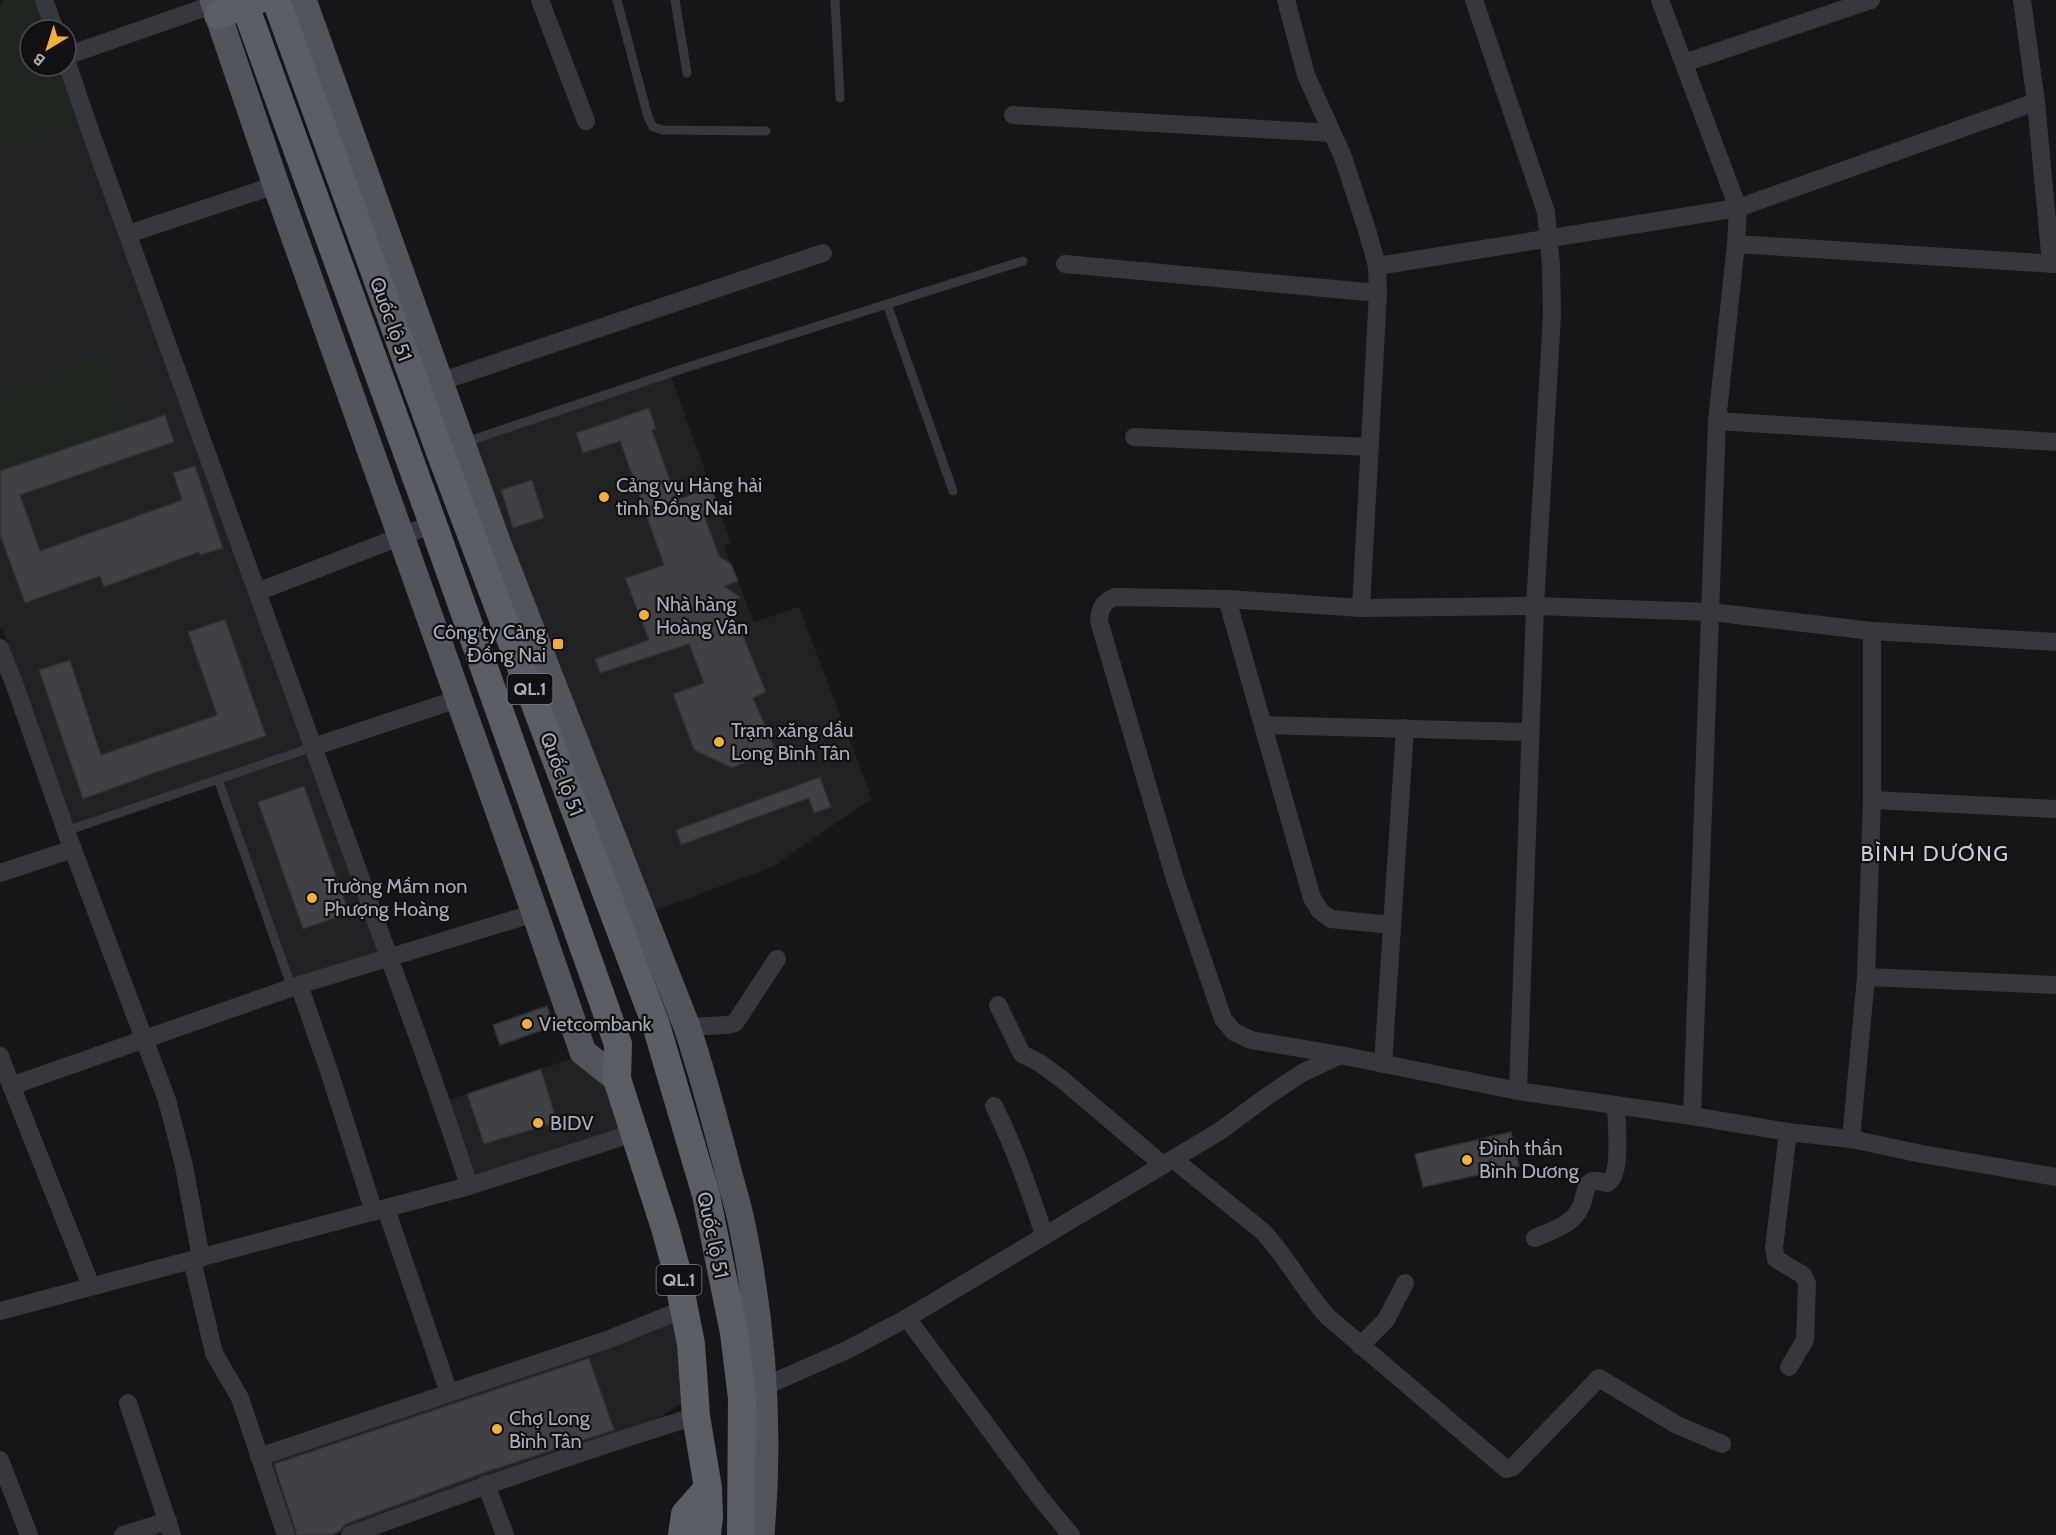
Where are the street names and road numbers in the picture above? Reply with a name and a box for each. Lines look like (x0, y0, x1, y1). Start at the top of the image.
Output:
street label: Quốc lộ 51 (365, 274, 417, 364)
road number: QL.1 (508, 674, 552, 704)
street label: Quốc lộ 51 (535, 729, 589, 819)
street label: Quốc lộ 51 (692, 1190, 734, 1280)
road number: QL.1 (656, 1265, 702, 1295)

